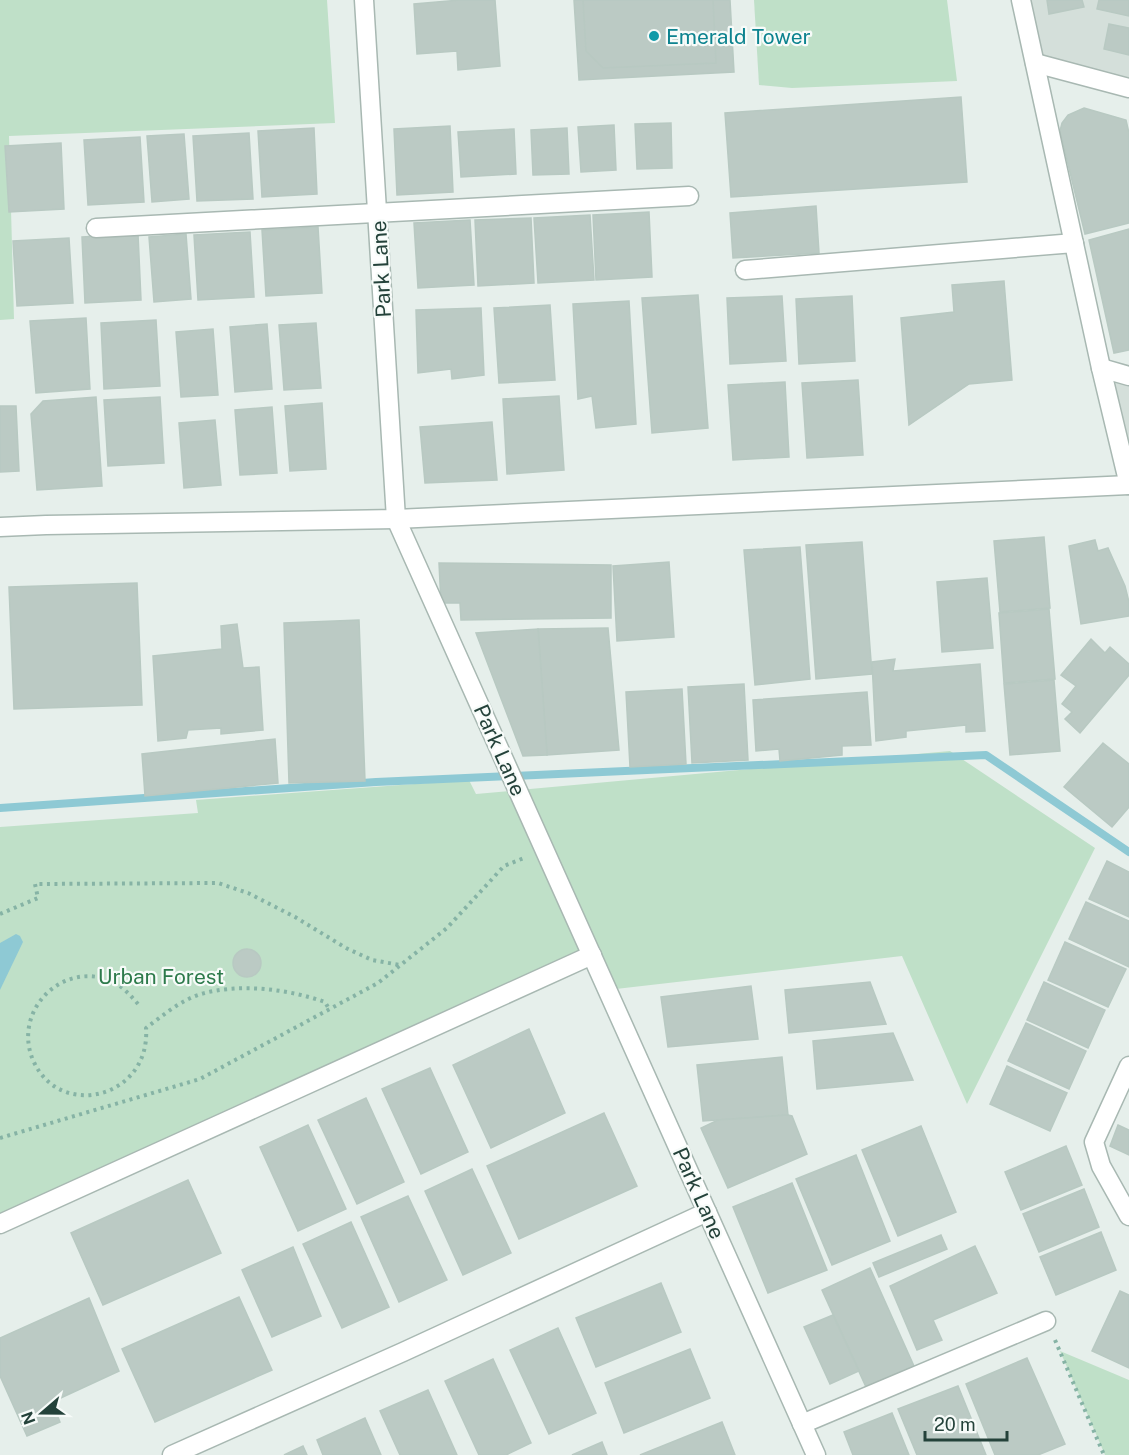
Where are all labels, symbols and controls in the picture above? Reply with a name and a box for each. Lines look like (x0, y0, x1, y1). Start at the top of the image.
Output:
place label: Emerald Tower (666, 24, 811, 49)
marker: Emerald Tower (647, 29, 661, 43)
street label: Park Lane (366, 220, 396, 318)
street label: Park Lane (469, 700, 531, 800)
park label: Urban Forest (98, 964, 224, 989)
street label: Park Lane (668, 1143, 730, 1243)
north arrow (12, 1383, 72, 1443)
scale bar (925, 1404, 1008, 1442)
text: N (17, 1409, 39, 1427)
text: 20 m (934, 1414, 976, 1435)

